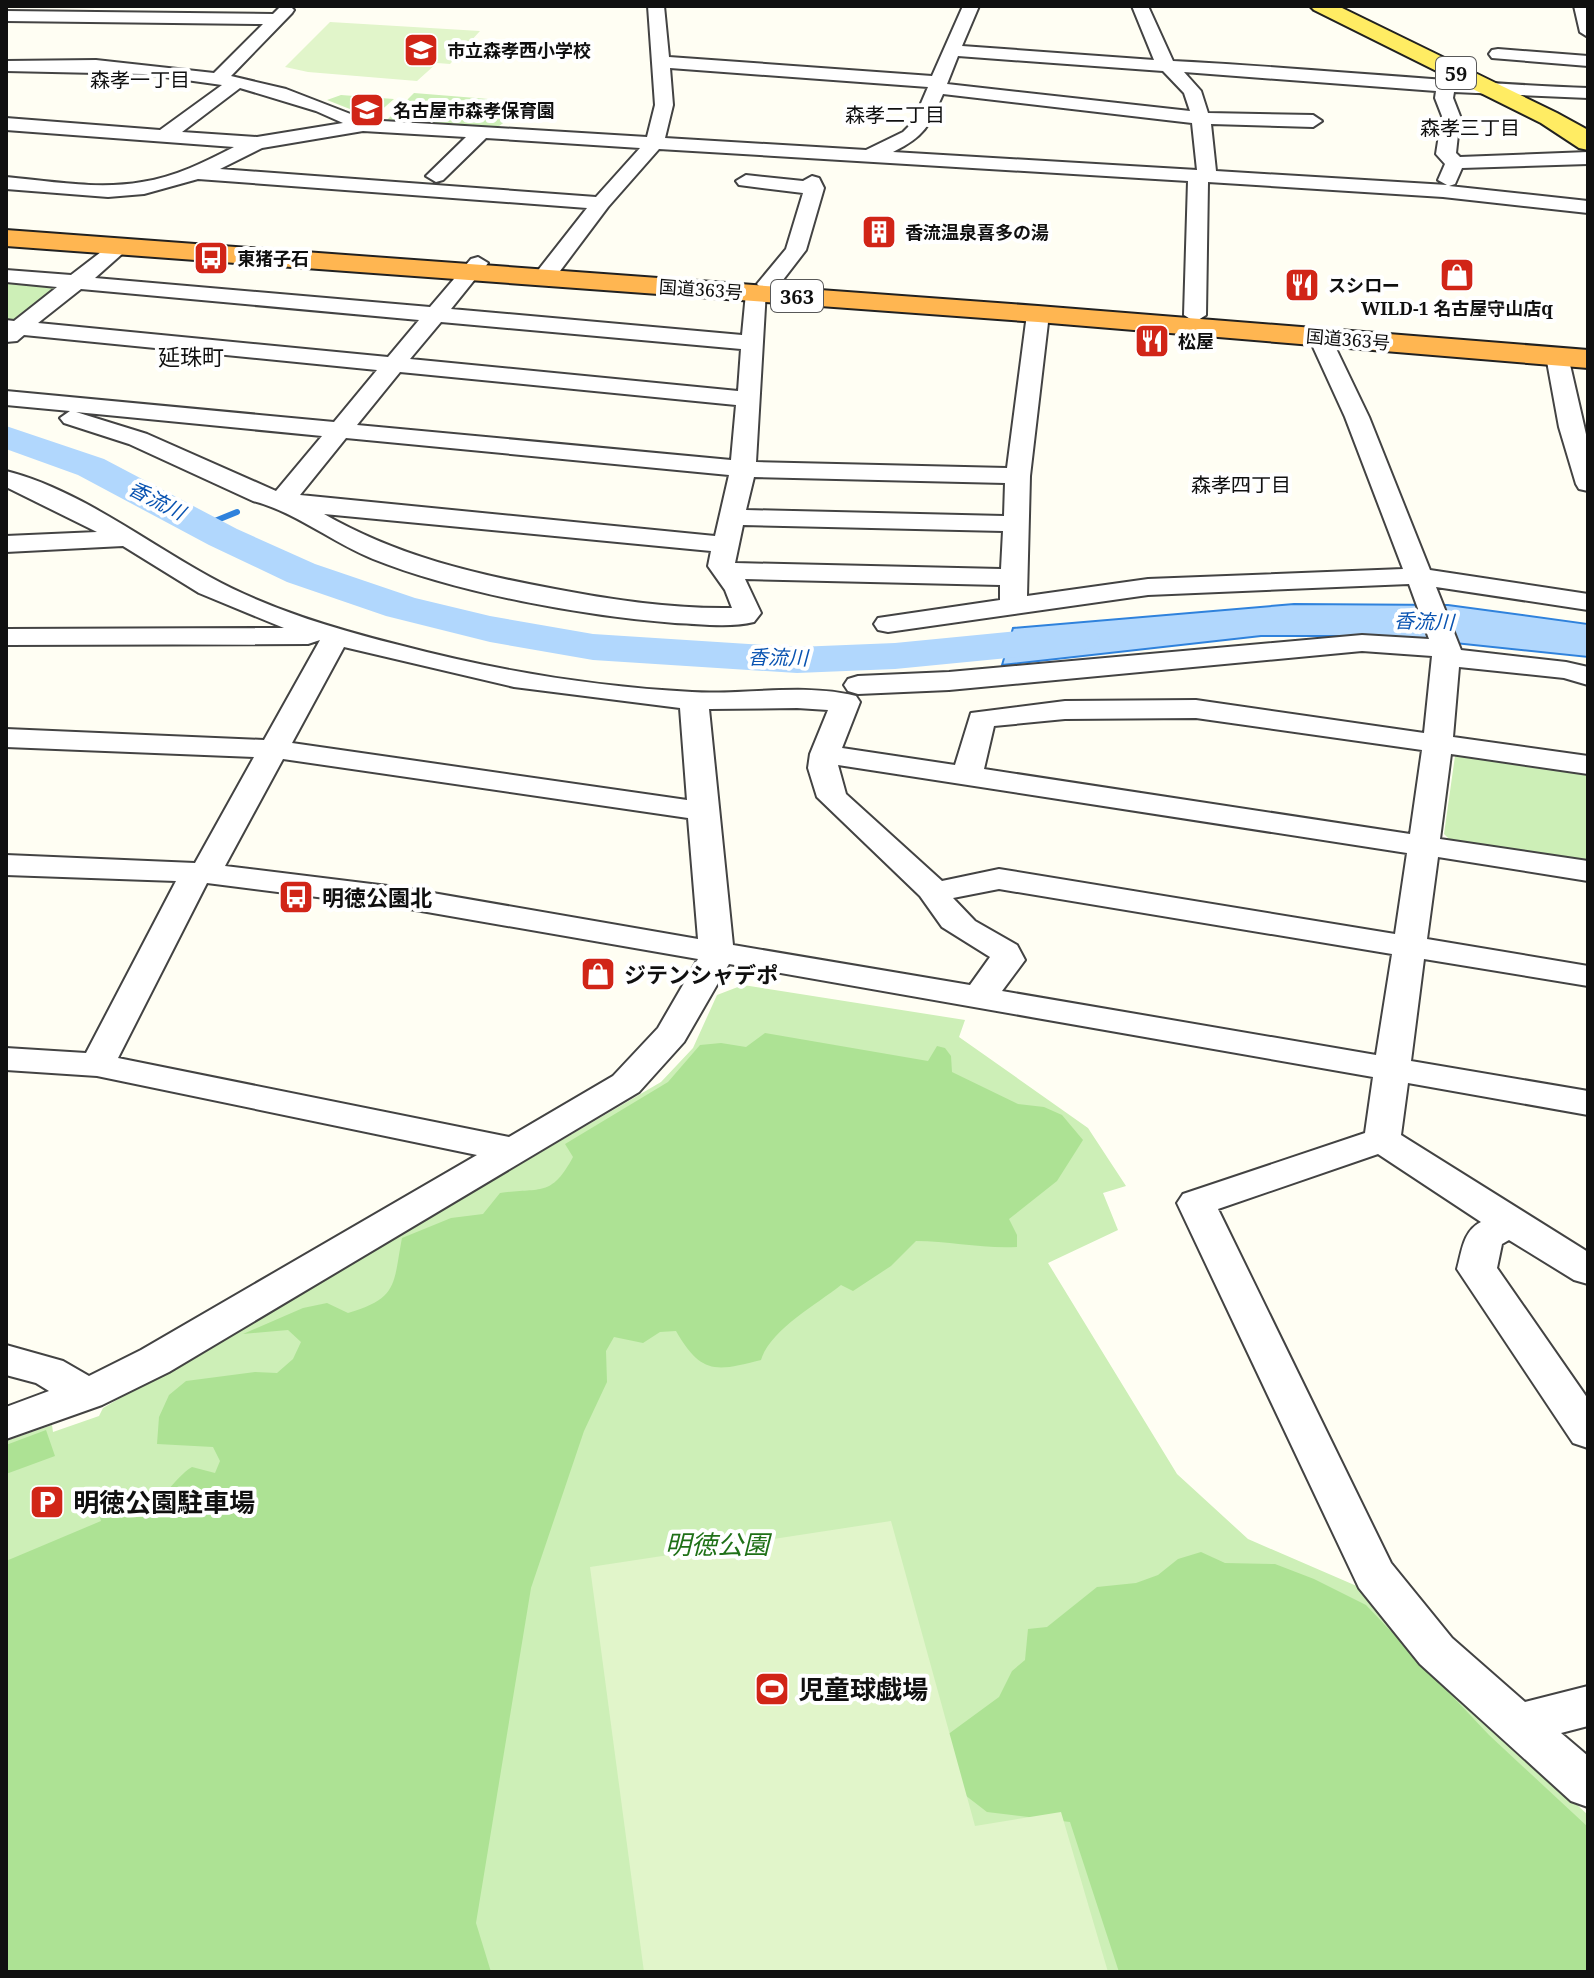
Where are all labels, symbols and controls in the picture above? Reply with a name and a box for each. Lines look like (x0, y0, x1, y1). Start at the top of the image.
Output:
school or university icon: 市立森孝西小学校 (402, 31, 440, 69)
place label: 市立森孝西小学校 (447, 38, 591, 62)
road number: 59 (1436, 57, 1476, 89)
district label: 森孝一丁目 (90, 66, 190, 93)
school or university icon: 名古屋市森孝保育園 (348, 91, 386, 129)
place label: 名古屋市森孝保育園 (393, 98, 555, 122)
district label: 森孝二丁目 (845, 101, 945, 128)
district label: 森孝三丁目 (1420, 114, 1520, 141)
building icon: 香流温泉喜多の湯 (860, 213, 898, 251)
place label: 香流温泉喜多の湯 (905, 220, 1049, 244)
bus stop icon: 東猪子石 (192, 239, 230, 277)
place label: 東猪子石 (237, 246, 309, 270)
shop icon: WILD-1 名古屋守山店q (1438, 256, 1476, 294)
restaurant icon: スシロー (1283, 266, 1321, 304)
place label: スシロー (1328, 273, 1400, 297)
street label: 国道363号 (658, 274, 744, 304)
road number: 363 (771, 280, 823, 312)
place label: WILD-1 名古屋守山店q (1361, 296, 1553, 320)
restaurant icon: 松屋 (1133, 322, 1171, 360)
street label: 国道363号 (1305, 323, 1391, 355)
place label: 松屋 (1178, 329, 1214, 353)
district label: 延珠町 (158, 341, 224, 371)
district label: 森孝四丁目 (1191, 471, 1291, 498)
water label: 香流川 (124, 474, 192, 527)
water label: 香流川 (1394, 606, 1456, 636)
water label: 香流川 (748, 643, 810, 671)
bus stop icon: 明徳公園北 (277, 878, 315, 916)
place label: 明徳公園北 (322, 882, 432, 912)
shop icon: ジテンシャデポ (579, 955, 617, 993)
place label: ジテンシャデポ (624, 959, 778, 989)
parking icon: 明徳公園駐車場 (28, 1483, 66, 1521)
place label: 明徳公園駐車場 (73, 1484, 255, 1520)
park label: 明徳公園 (665, 1526, 773, 1562)
sports icon: 児童球戯場 (753, 1670, 791, 1708)
place label: 児童球戯場 (798, 1671, 928, 1707)

